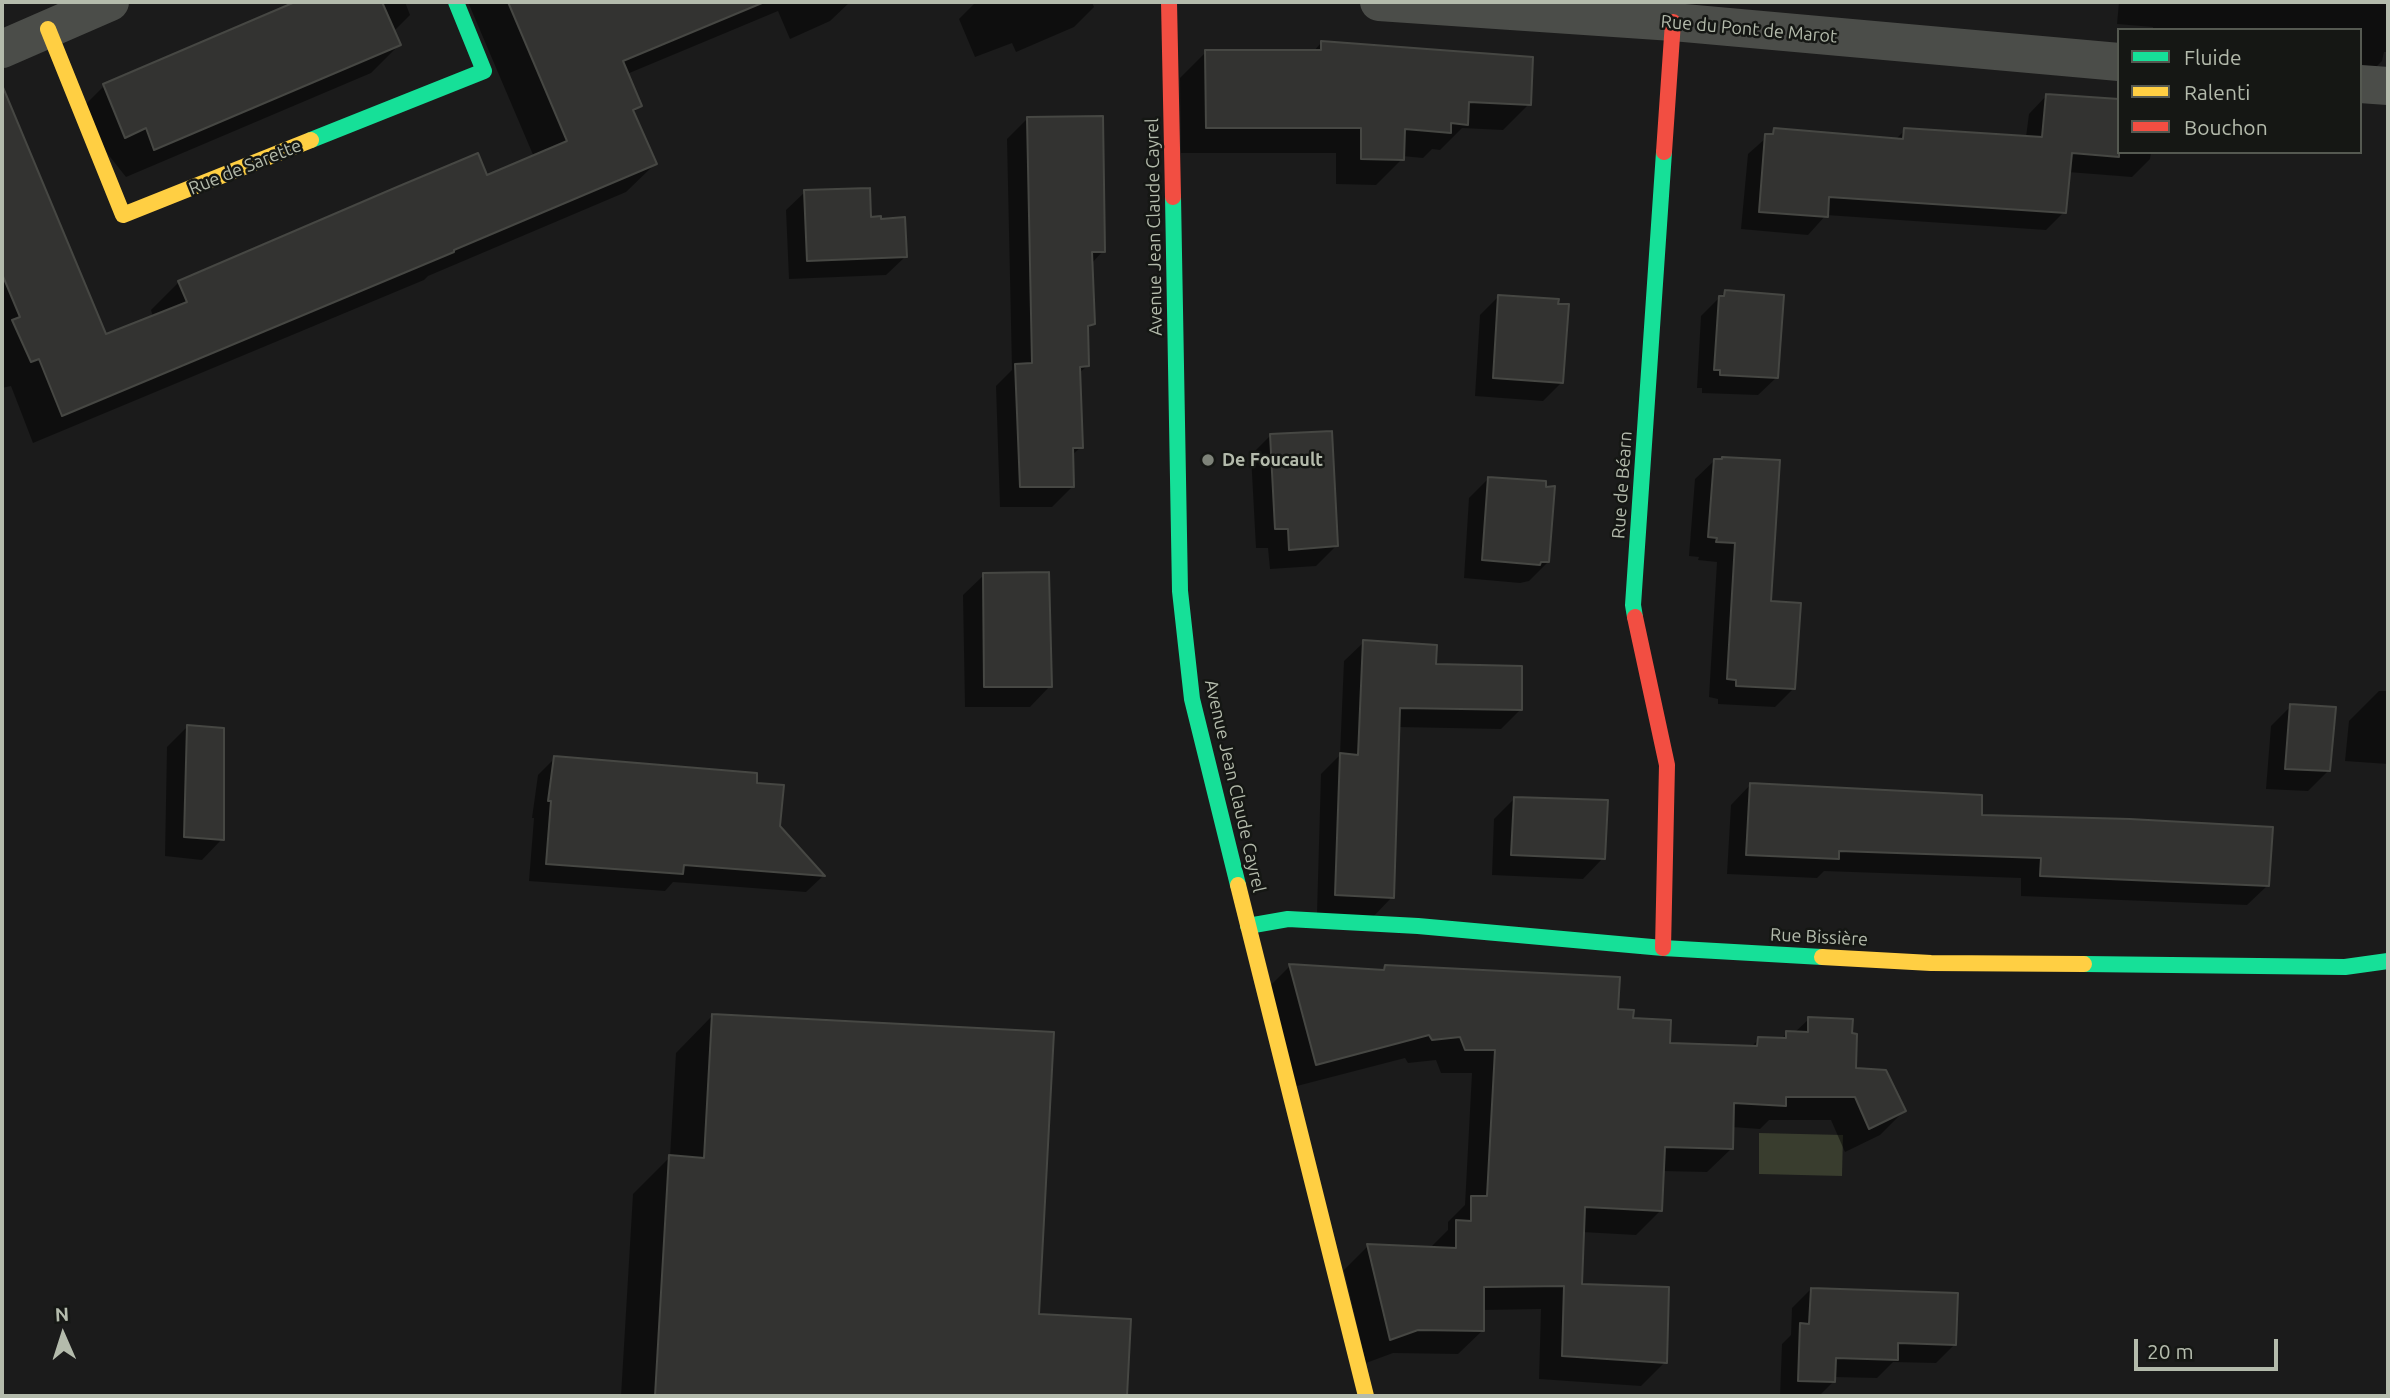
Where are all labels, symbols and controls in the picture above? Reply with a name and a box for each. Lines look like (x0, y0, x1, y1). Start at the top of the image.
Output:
street label: Rue du Pont de Marot (1660, 11, 1838, 47)
legend (2117, 28, 2362, 154)
text: Fluide (2184, 45, 2242, 69)
text: Ralenti (2184, 80, 2250, 104)
text: Bouchon (2184, 115, 2268, 139)
street label: Avenue Jean Claude Cayrel (1141, 118, 1167, 336)
street label: Rue de Sarette (185, 135, 305, 199)
street label: Rue de Béarn (1607, 430, 1637, 540)
place label: De Foucault (1222, 449, 1323, 471)
marker: De Foucault (1200, 452, 1216, 468)
street label: Avenue Jean Claude Cayrel (1200, 678, 1270, 894)
street label: Rue Bissière (1769, 924, 1869, 950)
north arrow (28, 1300, 98, 1370)
text: N (54, 1303, 70, 1325)
scale bar (2138, 1324, 2282, 1368)
text: 20 m (2147, 1339, 2194, 1363)

